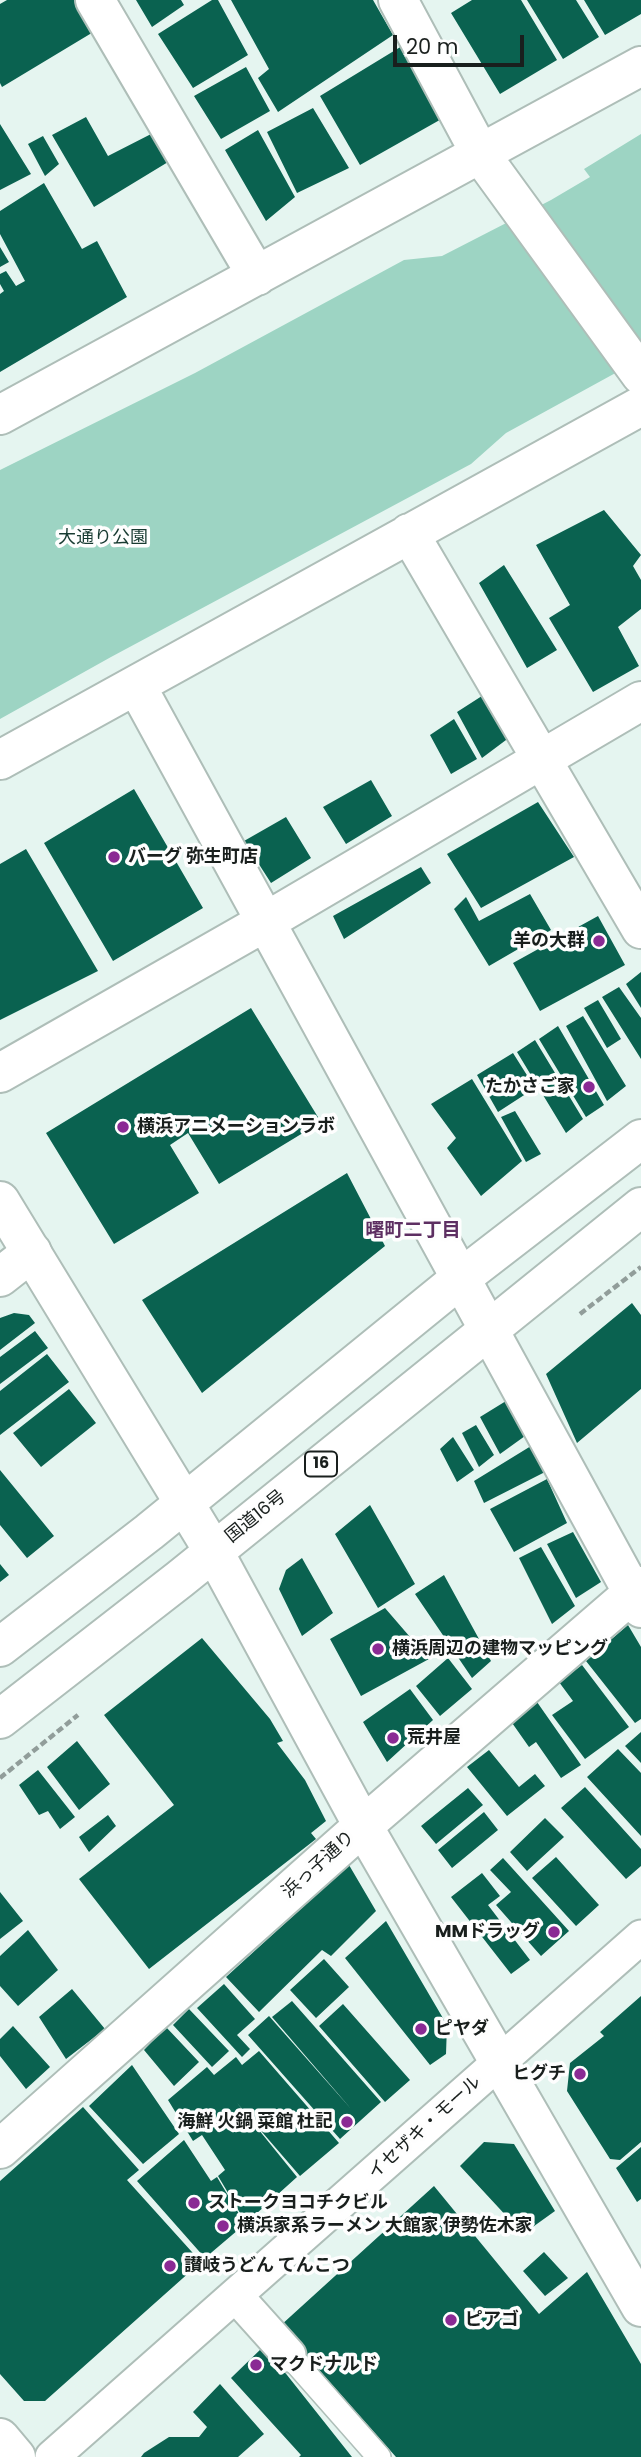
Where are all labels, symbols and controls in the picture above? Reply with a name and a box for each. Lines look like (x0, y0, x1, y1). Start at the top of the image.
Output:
scale bar (396, 21, 527, 65)
text: 20 m (406, 32, 459, 61)
park label: 大通り公園 (58, 527, 148, 549)
place label: バーグ 弥生町店 (128, 846, 258, 868)
marker: バーグ 弥生町店 (106, 849, 122, 865)
place label: 羊の大群 (513, 930, 585, 952)
marker: 羊の大群 (591, 933, 607, 949)
place label: たかさご家 (485, 1076, 575, 1098)
marker: たかさご家 (581, 1079, 597, 1095)
place label: 横浜アニメーションラボ (137, 1116, 335, 1138)
marker: 横浜アニメーションラボ (115, 1119, 131, 1135)
district label: 曙町二丁目 (366, 1220, 460, 1242)
road number: 16 (305, 1452, 337, 1476)
street label: 国道16号 (222, 1486, 290, 1548)
place label: 横浜周辺の建物マッピング (392, 1638, 608, 1660)
marker: 横浜周辺の建物マッピング (370, 1641, 386, 1657)
place label: 荒井屋 (407, 1727, 461, 1749)
marker: 荒井屋 (385, 1730, 401, 1746)
street label: 浜っ子通り (278, 1827, 360, 1903)
place label: MMドラッグ (435, 1921, 540, 1943)
marker: MMドラッグ (546, 1924, 562, 1940)
place label: ピヤダ (435, 2018, 489, 2040)
marker: ピヤダ (413, 2021, 429, 2037)
place label: ヒグチ (512, 2063, 566, 2085)
marker: ヒグチ (572, 2066, 588, 2082)
street label: イセザキ・モール (364, 2072, 486, 2184)
place label: 海鮮 火鍋 菜館 杜記 (178, 2111, 333, 2133)
marker: 海鮮 火鍋 菜館 杜記 (339, 2114, 355, 2130)
place label: ストークヨコチクビル (208, 2192, 388, 2214)
marker: ストークヨコチクビル (186, 2195, 202, 2211)
place label: 横浜家系ラーメン 大館家 伊勢佐木家 (237, 2215, 533, 2237)
marker: 横浜家系ラーメン 大館家 伊勢佐木家 (215, 2218, 231, 2234)
place label: 讃岐うどん てんこつ (184, 2255, 350, 2277)
marker: 讃岐うどん てんこつ (162, 2258, 178, 2274)
place label: ピアゴ (465, 2309, 519, 2331)
marker: ピアゴ (443, 2312, 459, 2328)
place label: マクドナルド (270, 2354, 378, 2376)
marker: マクドナルド (248, 2357, 264, 2373)

